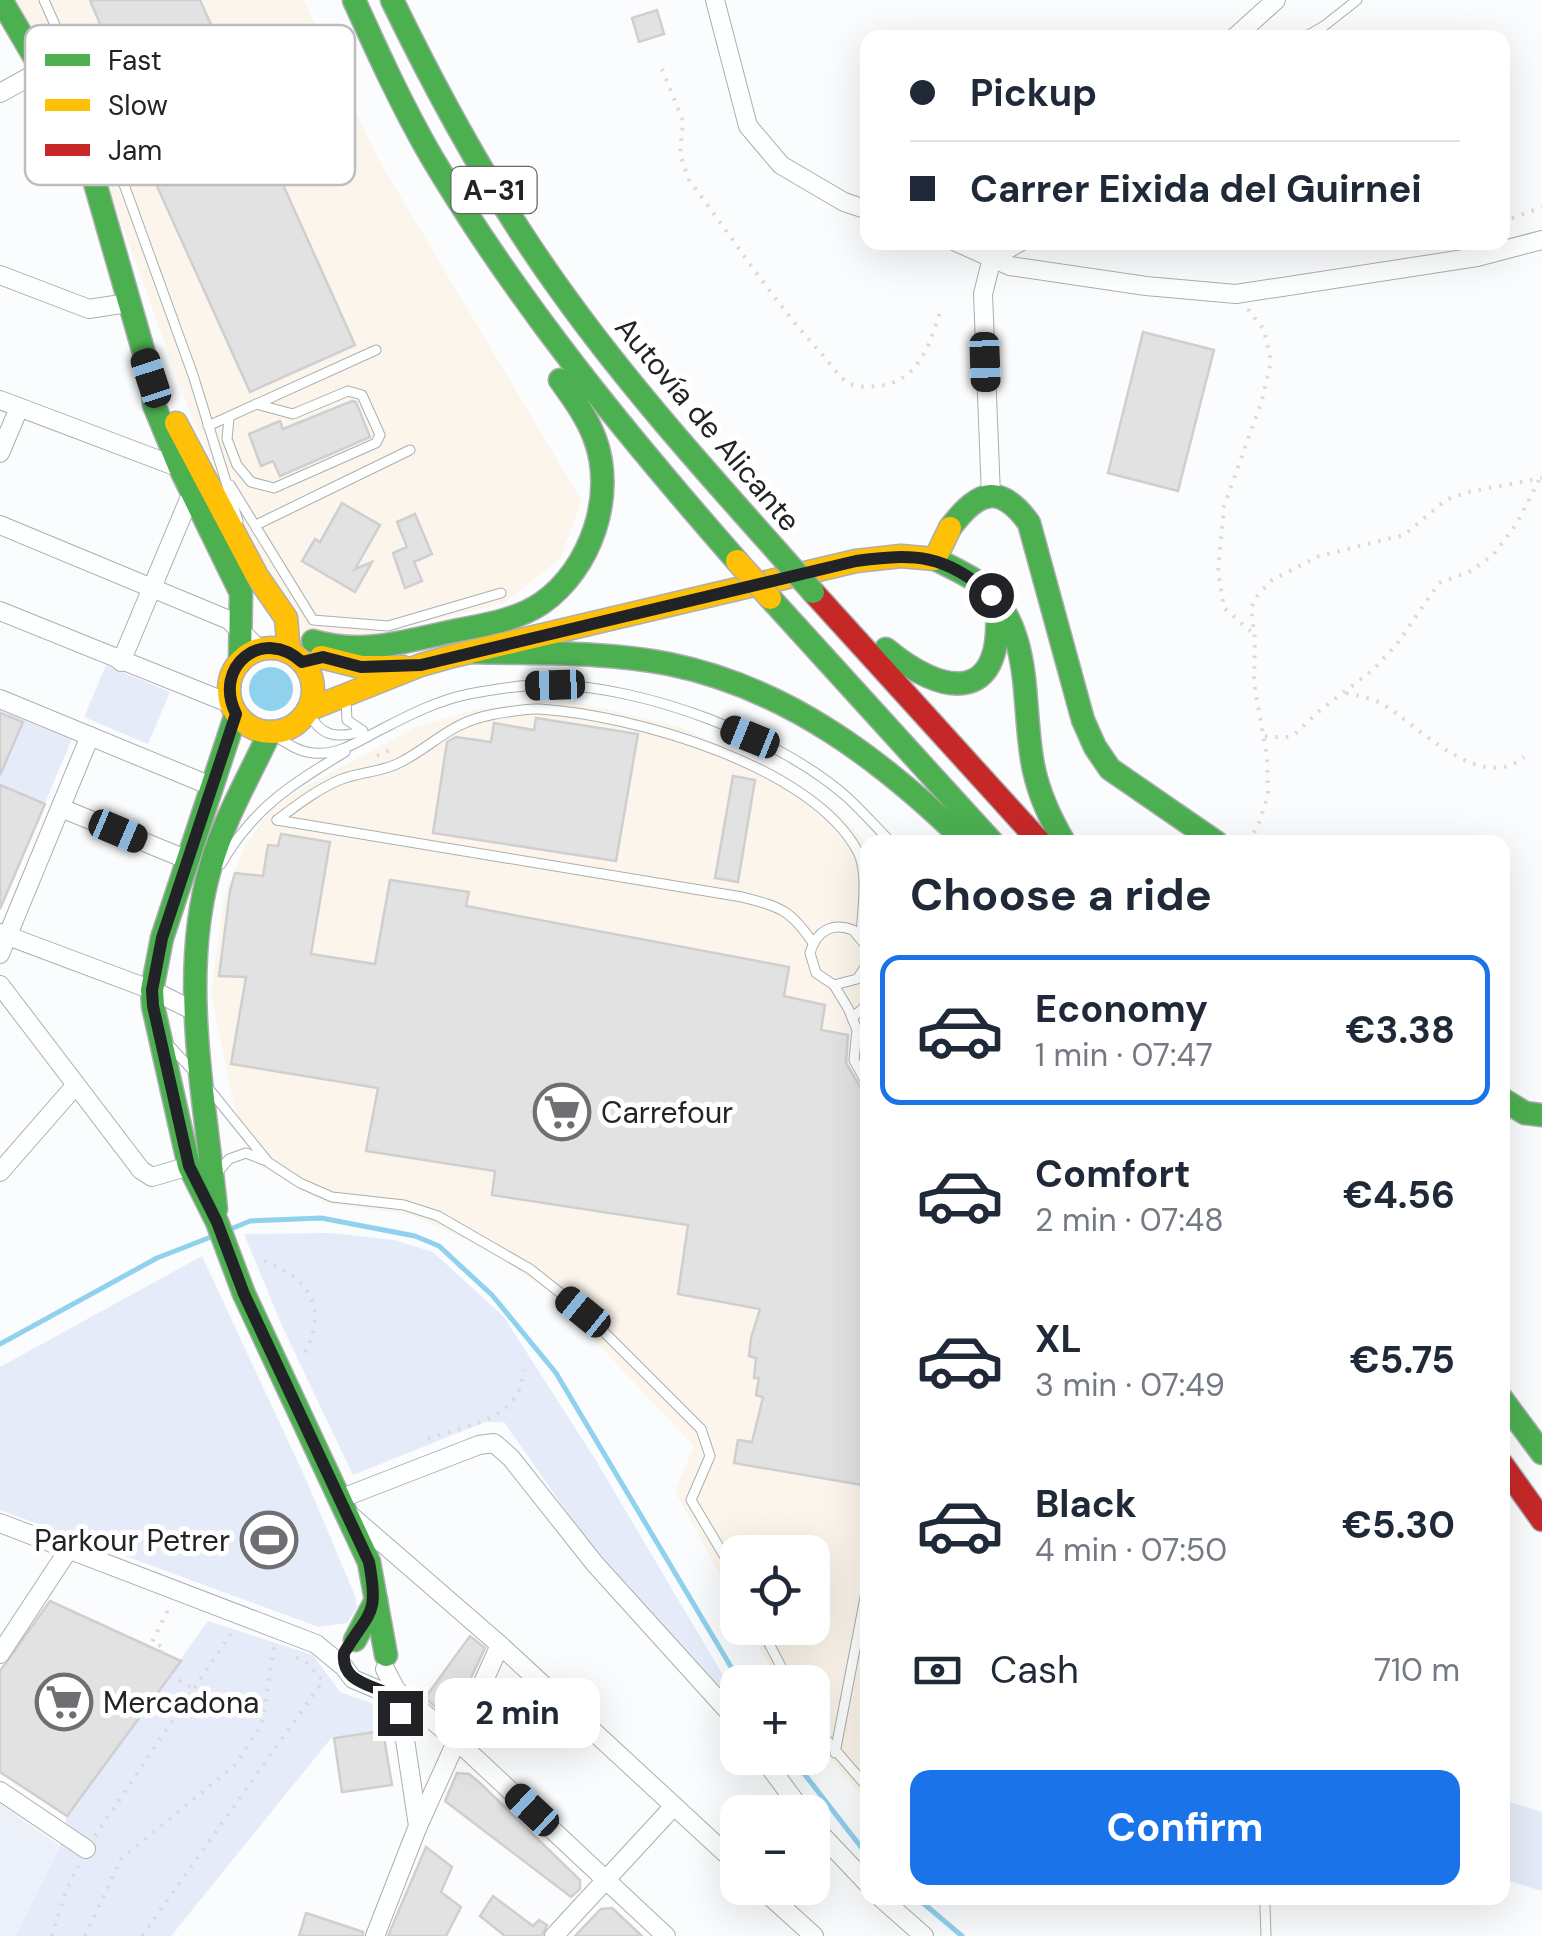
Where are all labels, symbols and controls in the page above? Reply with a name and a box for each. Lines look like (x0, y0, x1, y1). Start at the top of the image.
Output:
legend (25, 25, 355, 185)
text: Fast (108, 42, 162, 79)
text: Pickup (970, 68, 1097, 118)
text: Slow (108, 87, 168, 124)
text: Jam (108, 132, 162, 169)
text: Carrer Eixida del Guirnei (970, 164, 1422, 214)
road number: A-31 (452, 167, 536, 213)
street label: Autovía de Alicante (607, 309, 809, 539)
car (969, 331, 1001, 393)
car (127, 345, 175, 411)
route start (969, 573, 1014, 618)
car (524, 669, 586, 701)
car (717, 712, 783, 762)
car (85, 805, 151, 857)
text: Choose a ride (910, 865, 1212, 924)
text: Economy (1035, 984, 1208, 1034)
icon: car (915, 985, 1005, 1075)
text: €3.38 (1346, 1005, 1455, 1055)
text: 1 min · 07:47 (1035, 1034, 1213, 1076)
supermarket icon: Carrefour (532, 1082, 592, 1142)
place label: Carrefour (601, 1093, 733, 1132)
text: Comfort (1035, 1149, 1191, 1199)
icon: car (915, 1150, 1005, 1240)
text: €4.56 (1343, 1170, 1455, 1220)
text: 2 min · 07:48 (1035, 1199, 1224, 1241)
car (550, 1281, 616, 1343)
text: XL (1035, 1314, 1082, 1364)
icon: car (915, 1315, 1005, 1405)
text: €5.75 (1350, 1335, 1455, 1385)
text: 3 min · 07:49 (1035, 1364, 1225, 1406)
text: Black (1035, 1479, 1137, 1529)
icon: car (915, 1480, 1005, 1570)
text: €5.30 (1342, 1500, 1455, 1550)
sports icon: Parkour Petrer (239, 1510, 299, 1570)
place label: Parkour Petrer (34, 1521, 230, 1560)
text: 4 min · 07:50 (1035, 1529, 1227, 1571)
map controls (720, 1535, 830, 1905)
button: locate (720, 1535, 830, 1645)
icon: cash (910, 1643, 965, 1698)
text: Cash (990, 1645, 1079, 1695)
text: 710 m (1374, 1649, 1460, 1691)
button: + (720, 1665, 830, 1775)
supermarket icon: Mercadona (34, 1672, 94, 1732)
callout: 2 min (435, 1678, 600, 1748)
place label: Mercadona (103, 1683, 259, 1722)
route end (378, 1691, 423, 1736)
text: 2 min (475, 1692, 560, 1734)
button: Confirm (910, 1770, 1460, 1885)
car (500, 1779, 564, 1841)
button: − (720, 1795, 830, 1905)

